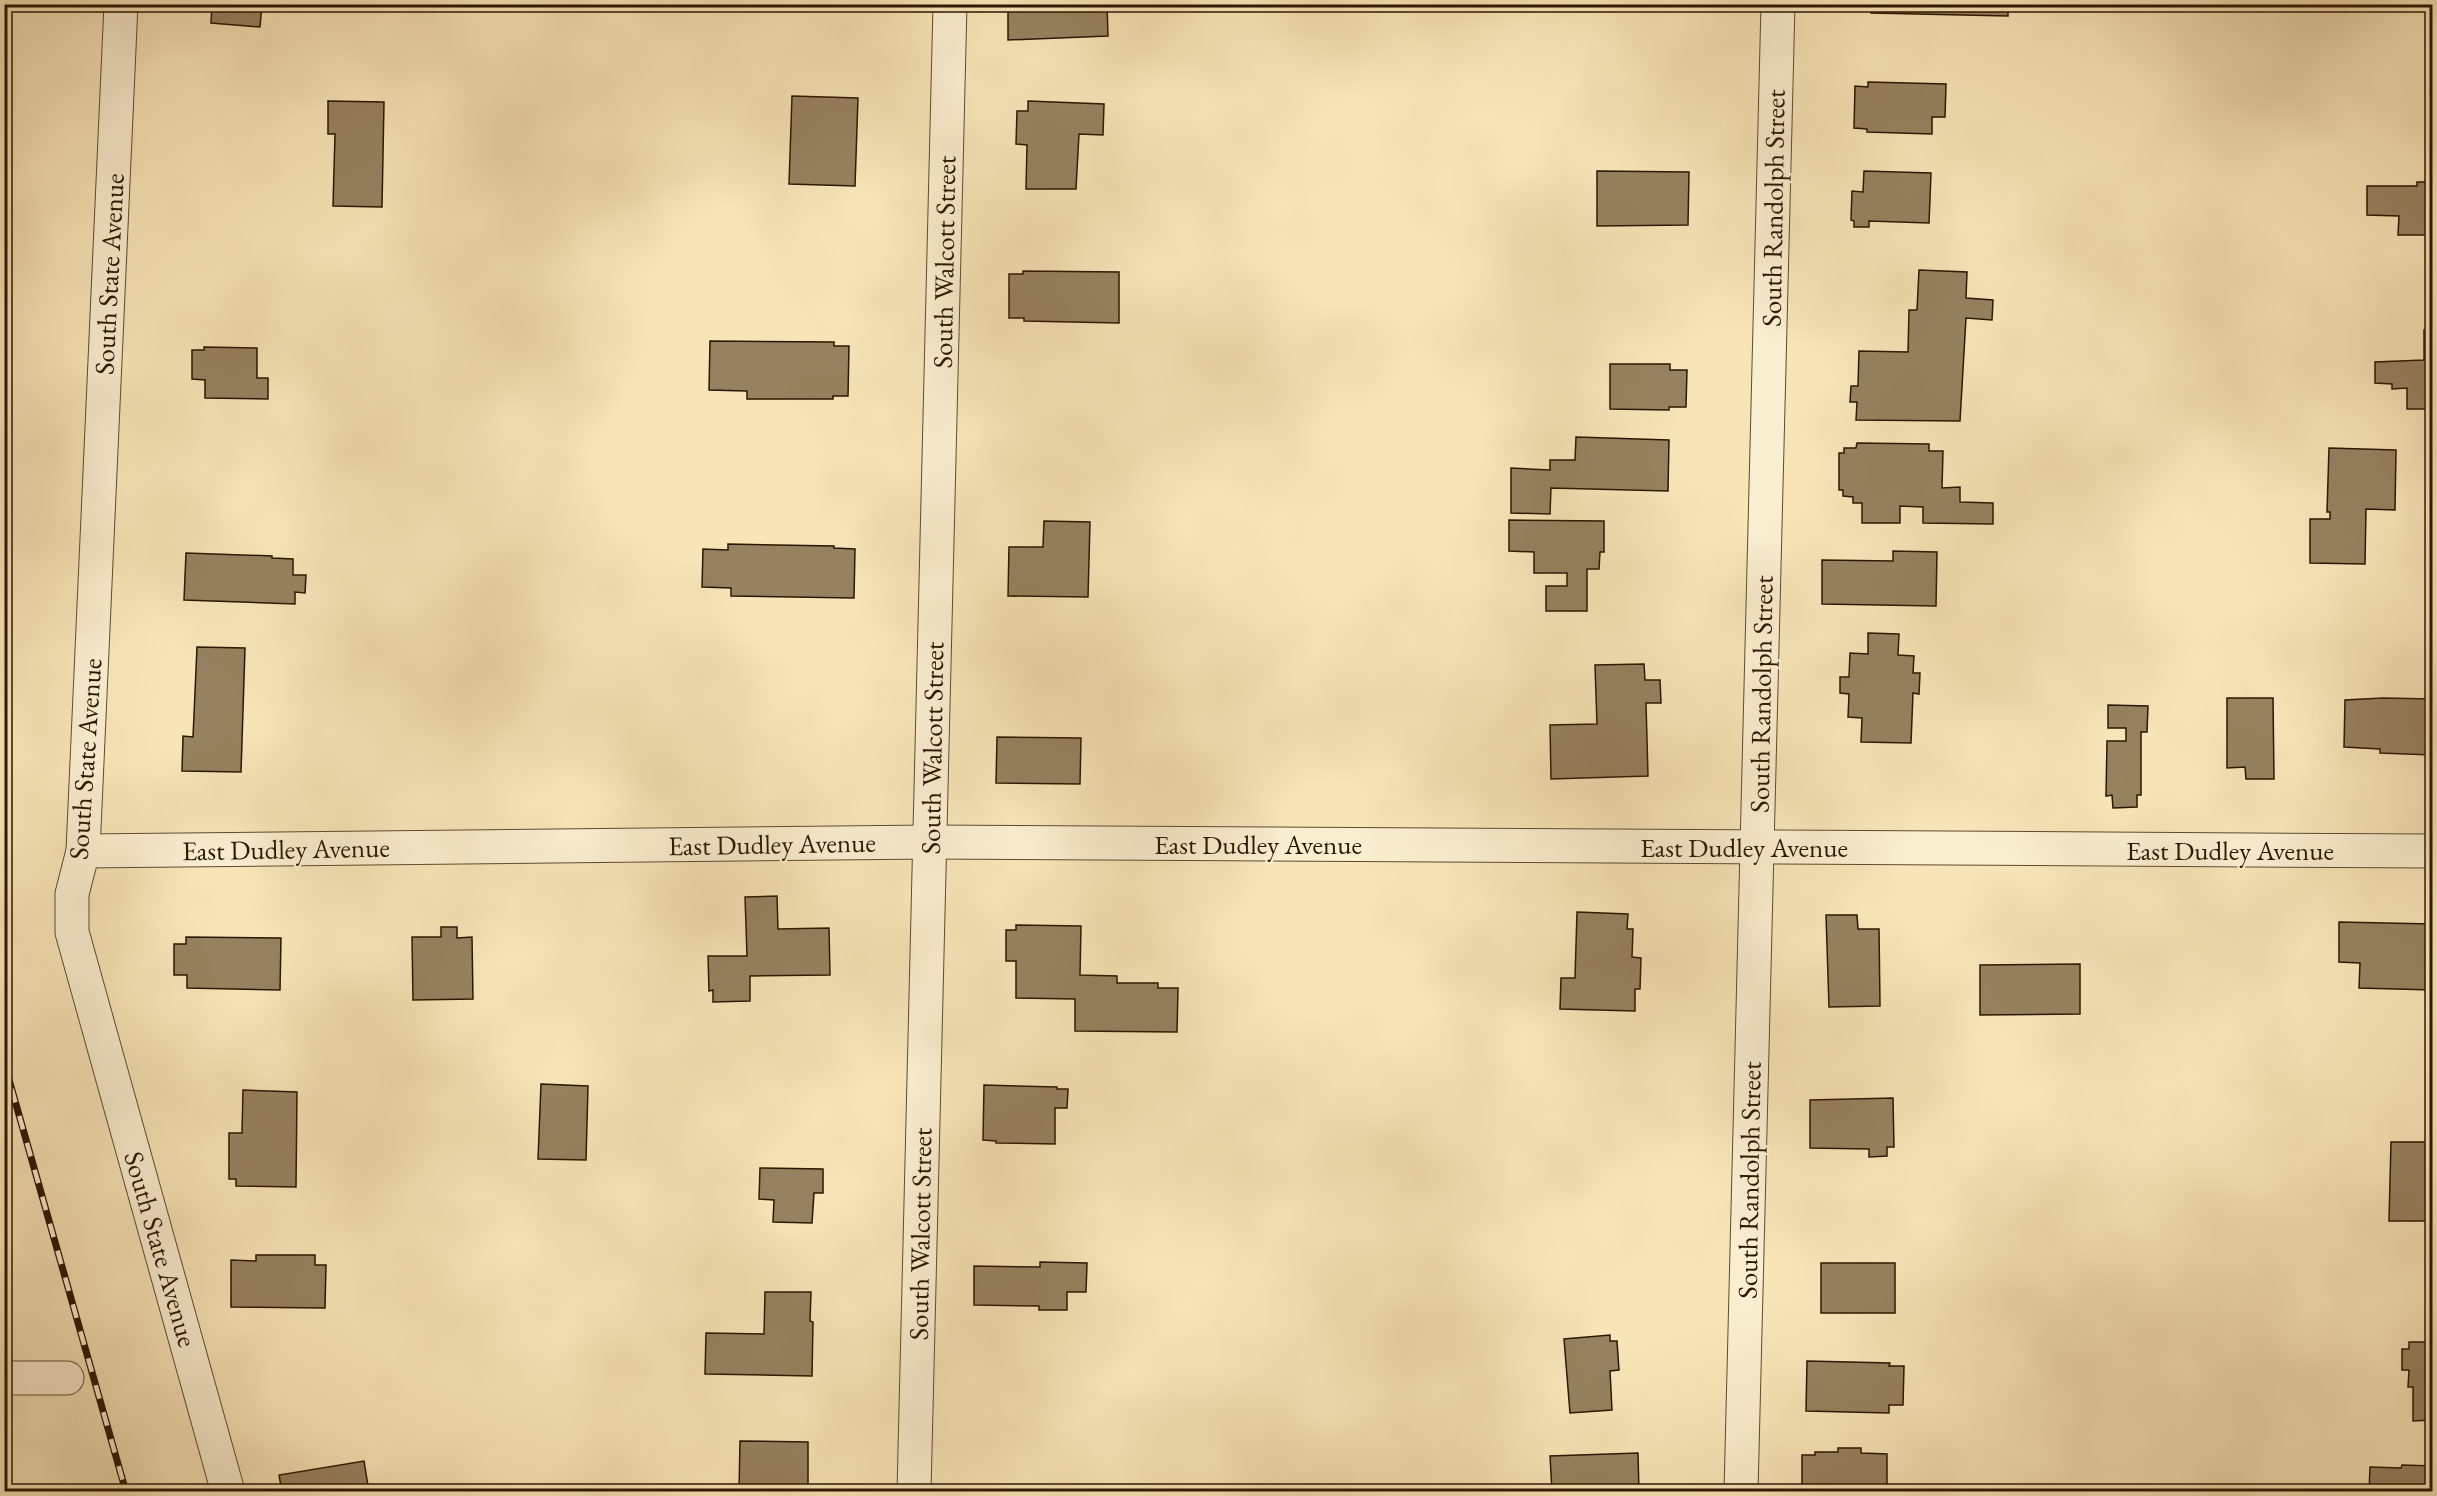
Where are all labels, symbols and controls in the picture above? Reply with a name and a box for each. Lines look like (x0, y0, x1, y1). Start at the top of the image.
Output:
street label: South Randolph Street (1753, 88, 1793, 327)
street label: South Walcott Street (925, 155, 963, 369)
street label: South State Avenue (86, 172, 132, 376)
street label: South Randolph Street (1741, 574, 1781, 813)
street label: South Walcott Street (913, 641, 951, 855)
street label: South State Avenue (61, 657, 109, 861)
street label: East Dudley Avenue (668, 825, 876, 863)
street label: East Dudley Avenue (1154, 827, 1362, 862)
street label: East Dudley Avenue (182, 830, 390, 868)
street label: East Dudley Avenue (1640, 830, 1848, 865)
street label: East Dudley Avenue (2126, 833, 2334, 868)
street label: South Randolph Street (1729, 1060, 1769, 1299)
street label: South Walcott Street (901, 1127, 939, 1341)
street label: South State Avenue (116, 1147, 206, 1351)

